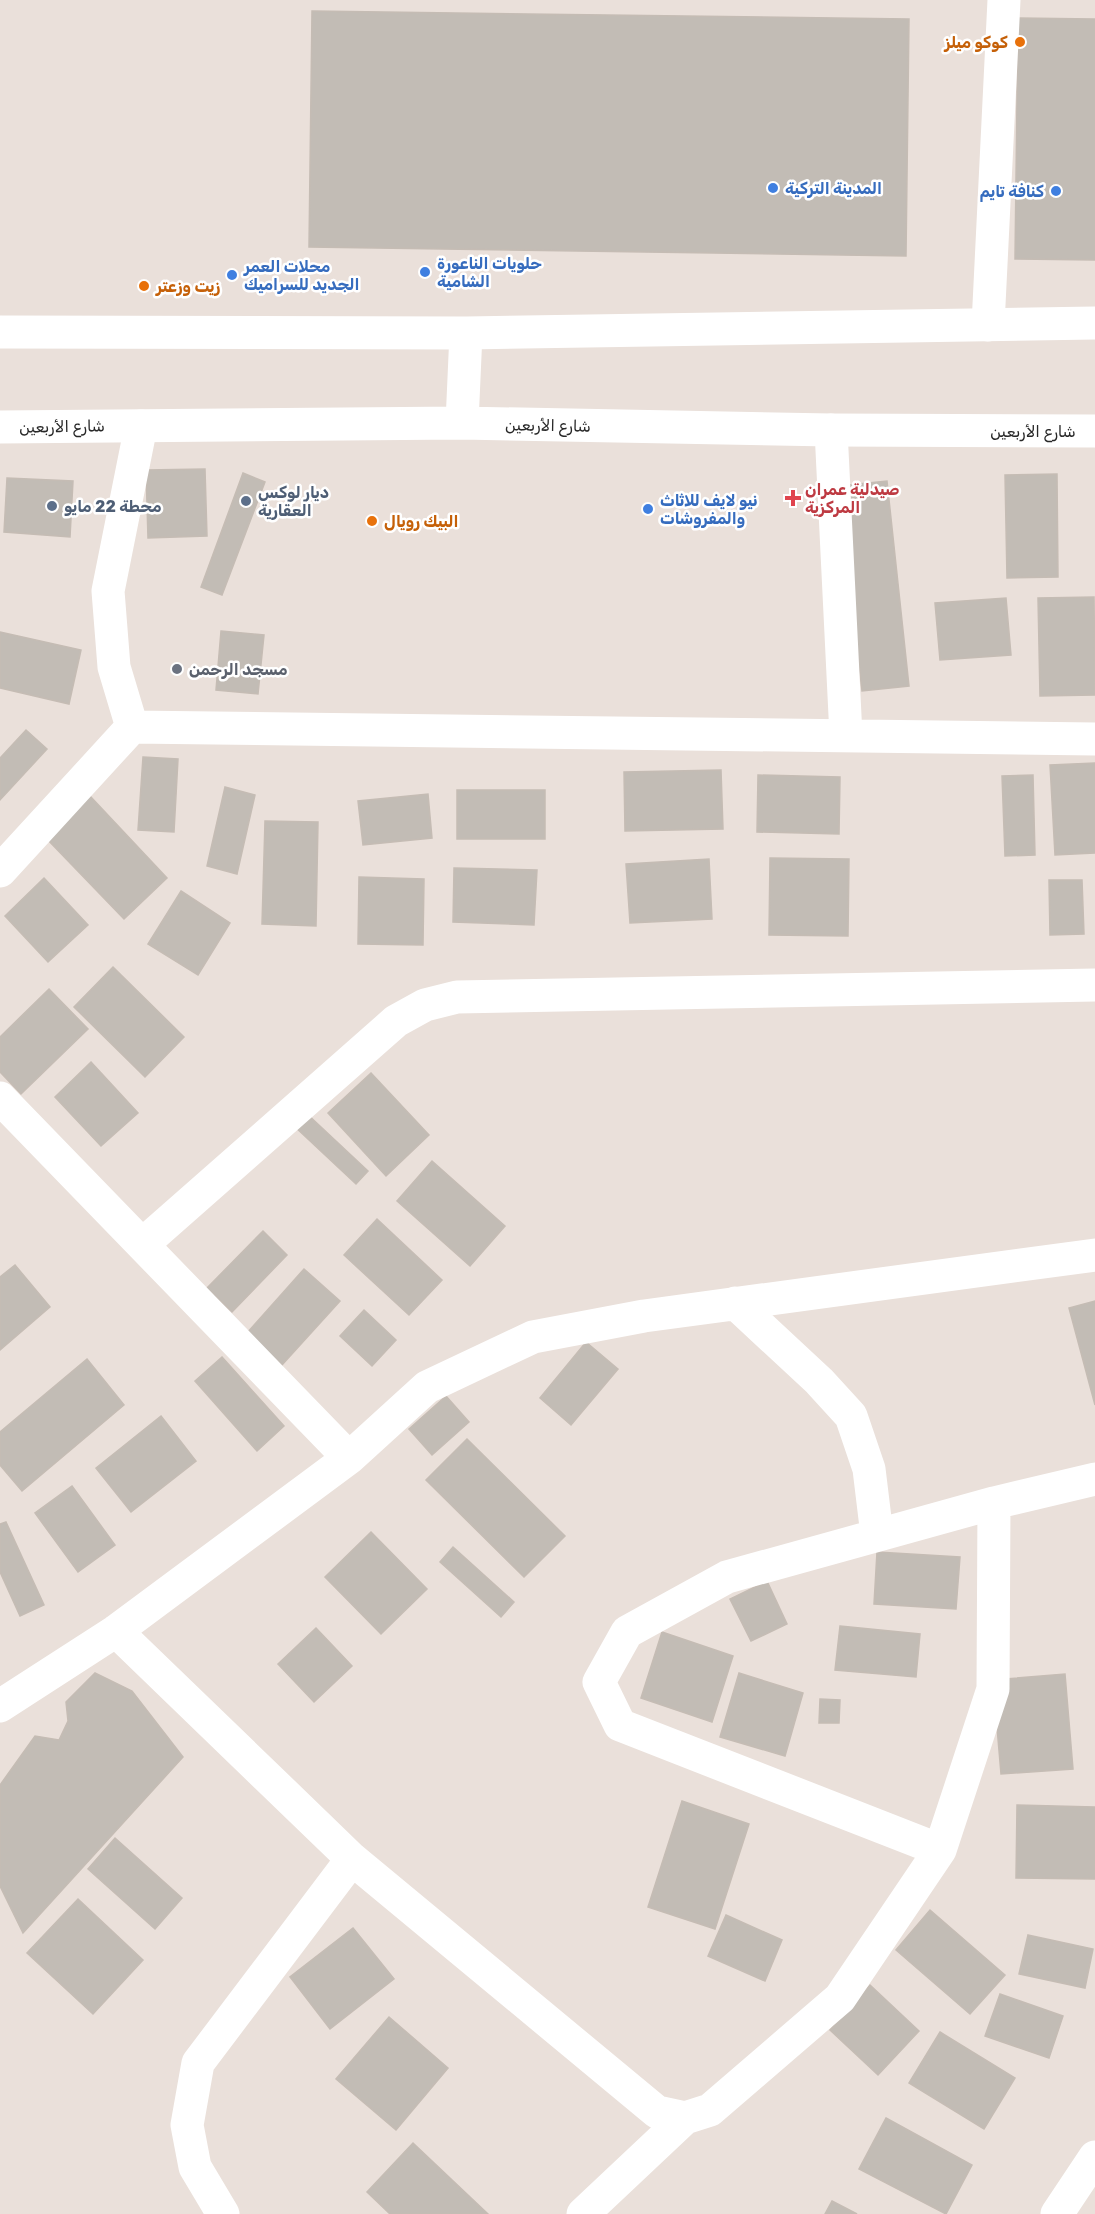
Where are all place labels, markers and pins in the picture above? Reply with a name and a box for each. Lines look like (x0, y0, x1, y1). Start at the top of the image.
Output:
place label: كوكو ميلز (943, 33, 1008, 52)
marker: كوكو ميلز (1013, 35, 1027, 49)
place label: المدينة التركية (785, 179, 882, 198)
marker: المدينة التركية (766, 181, 780, 195)
place label: كنافة تايم (979, 182, 1044, 202)
marker: كنافة تايم (1049, 184, 1063, 198)
place label: حلويات الناعورة الشامية (437, 254, 542, 291)
place label: محلات العمر الجديد للسراميك (243, 257, 359, 294)
marker: حلويات الناعورة الشامية (418, 265, 432, 279)
marker: محلات العمر الجديد للسراميك (225, 268, 239, 282)
place label: زيت وزعتر (155, 277, 221, 296)
marker: زيت وزعتر (137, 279, 151, 293)
place label: صيدلية عمران المركزية (805, 480, 899, 517)
place label: ديار لوكس العقارية (258, 483, 329, 520)
place label: نيو لايف للاثاث والمفروشات (660, 491, 758, 528)
marker: صيدلية عمران المركزية (786, 491, 800, 505)
marker: ديار لوكس العقارية (239, 494, 253, 508)
place label: محطة 22 مايو (64, 497, 162, 516)
marker: محطة 22 مايو (45, 499, 59, 513)
marker: نيو لايف للاثاث والمفروشات (641, 502, 655, 516)
place label: البيك رويال (384, 512, 458, 531)
marker: البيك رويال (365, 514, 379, 528)
place label: مسجد الرحمن (189, 660, 288, 679)
marker: مسجد الرحمن (170, 662, 184, 676)

